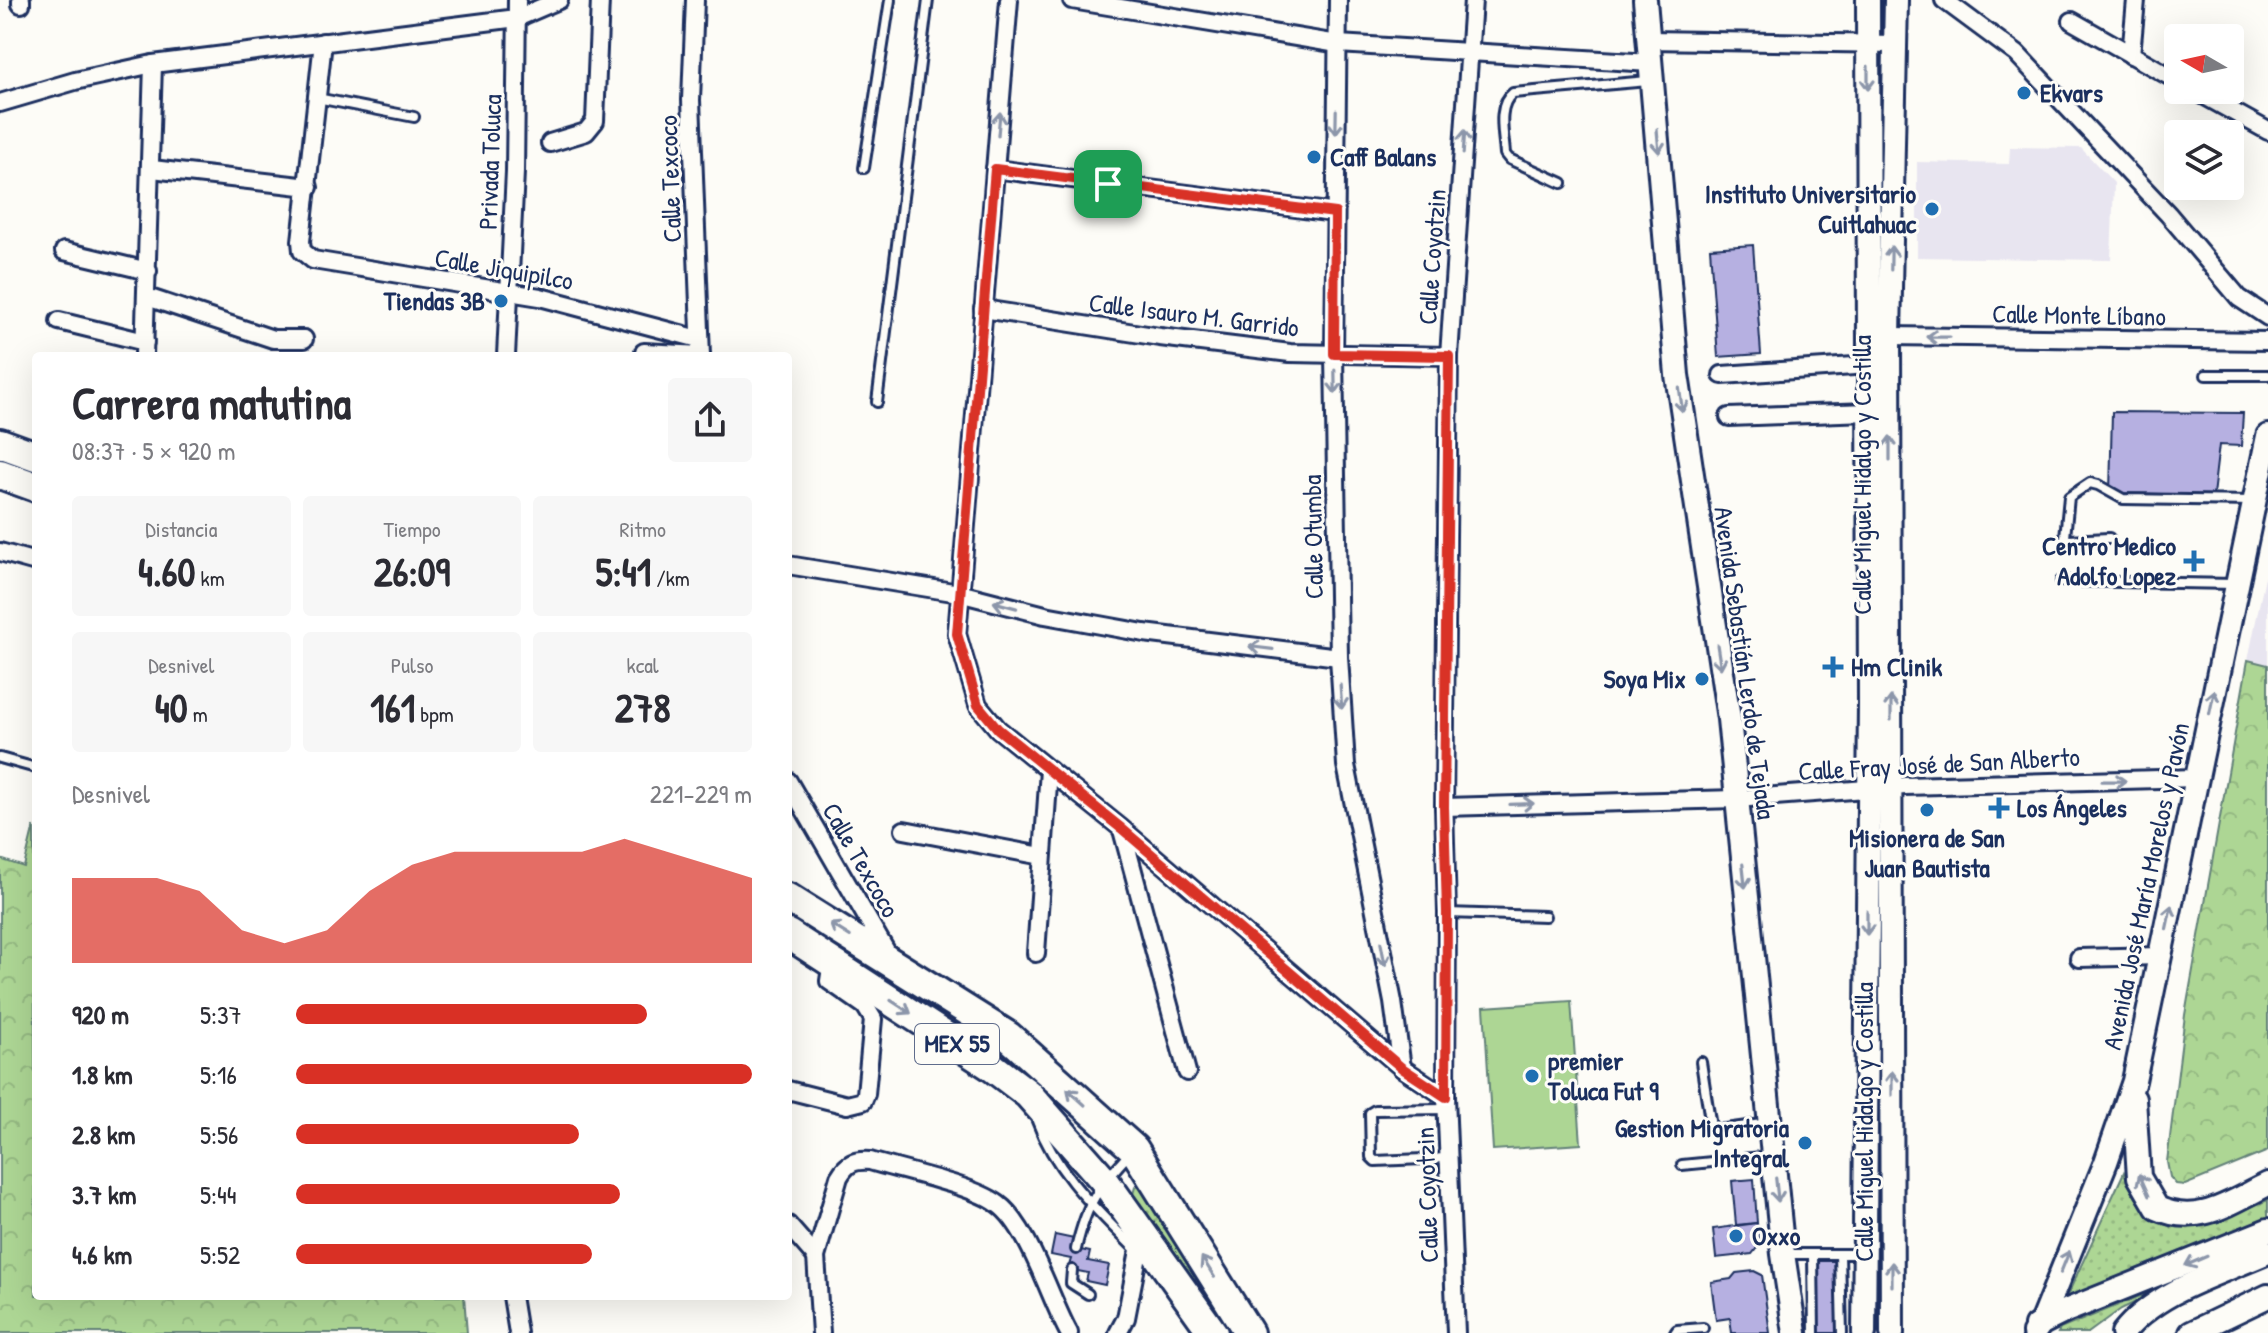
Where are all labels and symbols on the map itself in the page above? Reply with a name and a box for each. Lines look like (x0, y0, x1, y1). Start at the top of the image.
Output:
north arrow (2164, 24, 2244, 104)
one-way arrow (1861, 64, 1876, 91)
place label: Ekvars (2040, 75, 2103, 110)
marker: Ekvars (2015, 84, 2033, 102)
street label: Privada Toluca (470, 94, 509, 230)
one-way arrow (1329, 108, 1344, 135)
one-way arrow (992, 111, 1007, 138)
street label: Calle Texcoco (650, 115, 689, 243)
one-way arrow (1651, 127, 1666, 154)
one-way arrow (1457, 129, 1472, 156)
place label: Caff Balans (1330, 139, 1436, 174)
marker: Caff Balans (1305, 148, 1323, 166)
pin (1074, 150, 1142, 218)
place label: Instituto Universitario Cuitlahuac (1705, 176, 1917, 241)
street label: Calle Coyotzin (1409, 188, 1454, 326)
marker: Instituto Universitario Cuitlahuac (1923, 200, 1941, 218)
street label: Calle Jiquipilco (432, 239, 576, 298)
one-way arrow (1883, 245, 1898, 272)
place label: Tiendas 3B (383, 283, 485, 318)
street label: Calle Isauro M. Garrido (1087, 284, 1301, 345)
marker: Tiendas 3B (492, 292, 510, 310)
street label: Calle Monte Líbano (1992, 295, 2166, 334)
one-way arrow (1925, 329, 1952, 345)
street label: Calle Miguel Hidalgo y Costilla (1844, 335, 1879, 615)
one-way arrow (1327, 368, 1343, 395)
one-way arrow (1673, 386, 1688, 413)
one-way arrow (1882, 435, 1898, 462)
street label: Calle Otumba (1294, 475, 1331, 599)
street label: Avenida Sebastián Lerdo de Tejada (1706, 504, 1785, 822)
place label: Centro Medico Adolfo Lopez (2042, 528, 2177, 594)
marker: Centro Medico Adolfo Lopez (2183, 550, 2205, 572)
one-way arrow (993, 596, 1019, 611)
one-way arrow (1248, 640, 1275, 655)
one-way arrow (1713, 644, 1728, 669)
place label: Hm Clinik (1851, 649, 1942, 684)
marker: Hm Clinik (1822, 656, 1844, 678)
place label: Soya Mix (1603, 661, 1686, 697)
marker: Soya Mix (1693, 670, 1711, 688)
one-way arrow (1334, 684, 1349, 710)
one-way arrow (2205, 690, 2220, 715)
one-way arrow (1883, 695, 1899, 722)
street label: Avenida José María Morelos y Pavón (2094, 719, 2197, 1053)
street label: Calle Fray José de San Alberto (1797, 739, 2081, 788)
one-way arrow (2100, 773, 2127, 788)
place label: Los Ángeles (2017, 790, 2127, 826)
street label: Calle Texcoco (814, 796, 908, 924)
one-way arrow (1508, 797, 1534, 812)
marker: Los Ángeles (1988, 797, 2010, 819)
marker: Misionera de San Juan Bautista (1918, 801, 1936, 819)
place label: Misionera de San Juan Bautista (1849, 820, 2005, 885)
one-way arrow (1737, 862, 1752, 889)
one-way arrow (2162, 905, 2177, 930)
one-way arrow (1859, 909, 1875, 936)
one-way arrow (829, 922, 852, 938)
one-way arrow (1377, 940, 1392, 966)
street label: Calle Miguel Hidalgo y Costilla (1846, 982, 1881, 1262)
one-way arrow (889, 998, 911, 1015)
road number: MEX 55 (915, 1024, 999, 1064)
place label: premier Toluca Fut 9 (1547, 1043, 1659, 1108)
marker: premier Toluca Fut 9 (1523, 1067, 1541, 1085)
one-way arrow (1884, 1070, 1900, 1097)
one-way arrow (1067, 1088, 1087, 1106)
place label: Gestion Migratoria Integral (1615, 1110, 1790, 1176)
street label: Calle Coyotzin (1407, 1127, 1446, 1264)
marker: Gestion Migratoria Integral (1796, 1134, 1814, 1152)
one-way arrow (2136, 1173, 2151, 1197)
one-way arrow (1769, 1177, 1784, 1203)
place label: Oxxo (1752, 1218, 1801, 1253)
marker: Oxxo (1727, 1227, 1745, 1245)
one-way arrow (2059, 1250, 2074, 1275)
one-way arrow (2184, 1254, 2209, 1269)
one-way arrow (1199, 1256, 1215, 1279)
one-way arrow (1884, 1261, 1900, 1288)

